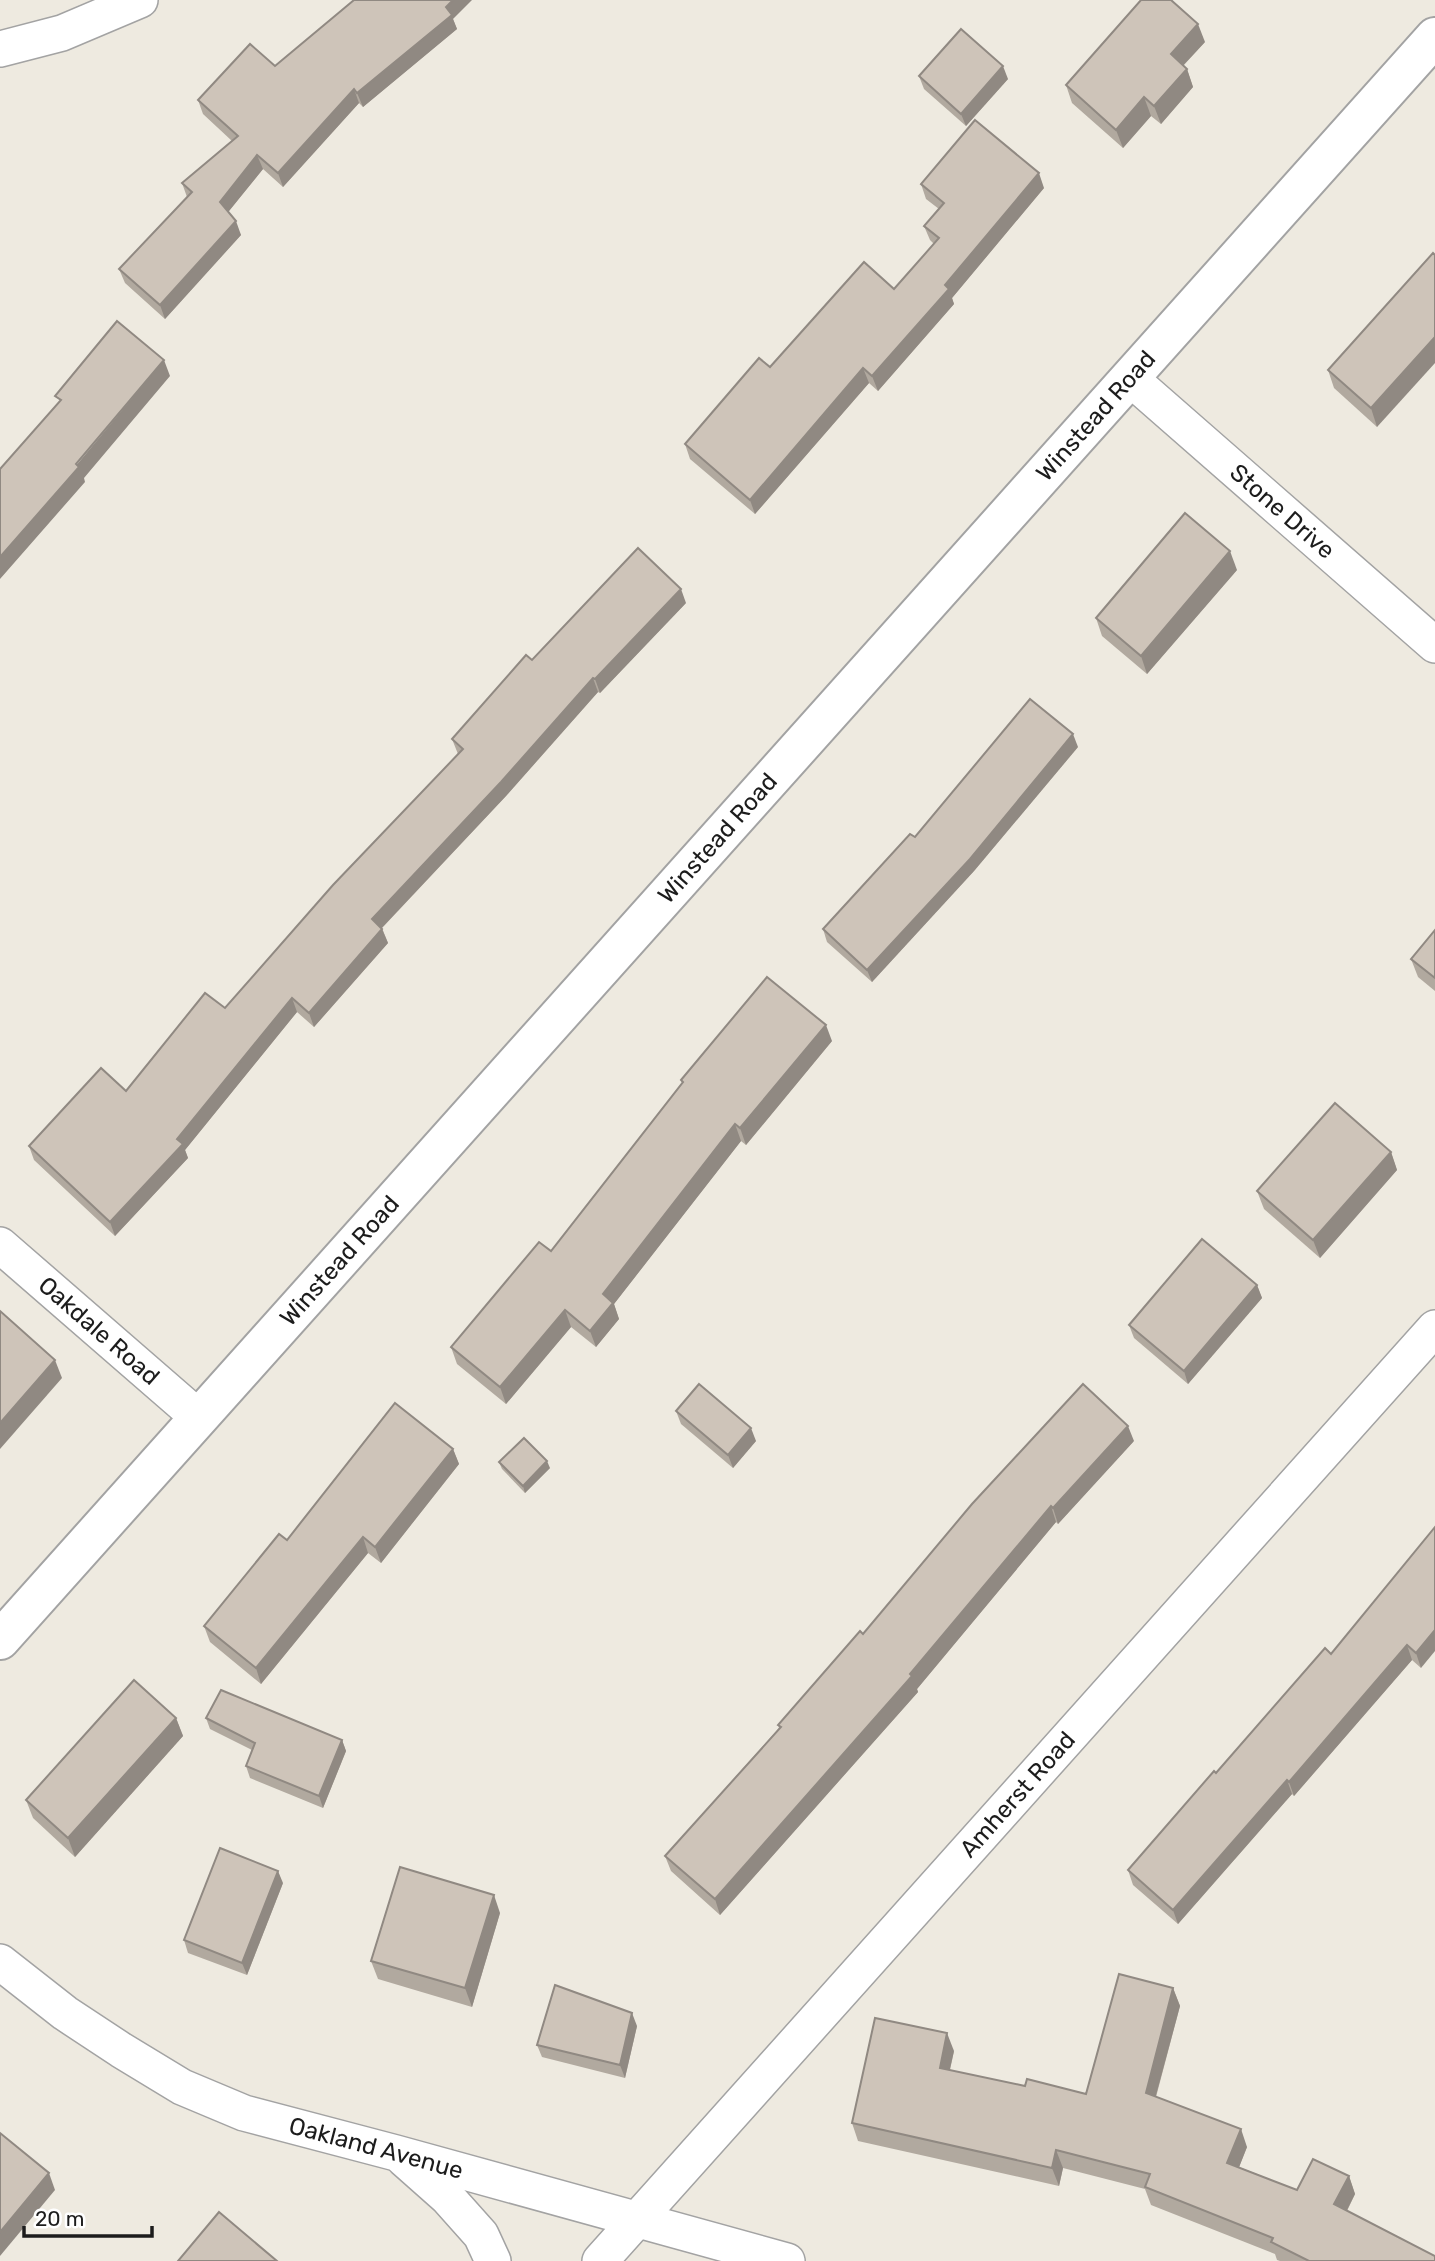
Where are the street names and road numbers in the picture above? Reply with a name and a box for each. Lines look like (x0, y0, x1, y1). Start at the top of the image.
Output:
street label: Winstead Road (1030, 345, 1161, 487)
street label: Stone Drive (1224, 458, 1340, 565)
street label: Winstead Road (652, 768, 783, 909)
street label: Winstead Road (274, 1190, 405, 1332)
street label: Oakdale Road (33, 1271, 165, 1391)
street label: Amherst Road (954, 1726, 1081, 1863)
street label: Oakland Avenue (286, 2111, 466, 2185)

